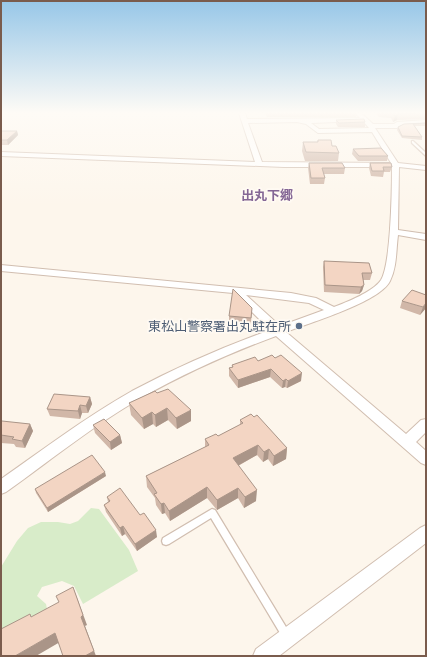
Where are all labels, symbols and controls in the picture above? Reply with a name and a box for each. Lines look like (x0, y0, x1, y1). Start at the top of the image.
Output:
district label: 出丸下郷 (241, 188, 293, 203)
place label: 東松山警察署出丸駐在所 (148, 319, 291, 334)
marker: 東松山警察署出丸駐在所 (294, 321, 304, 331)

